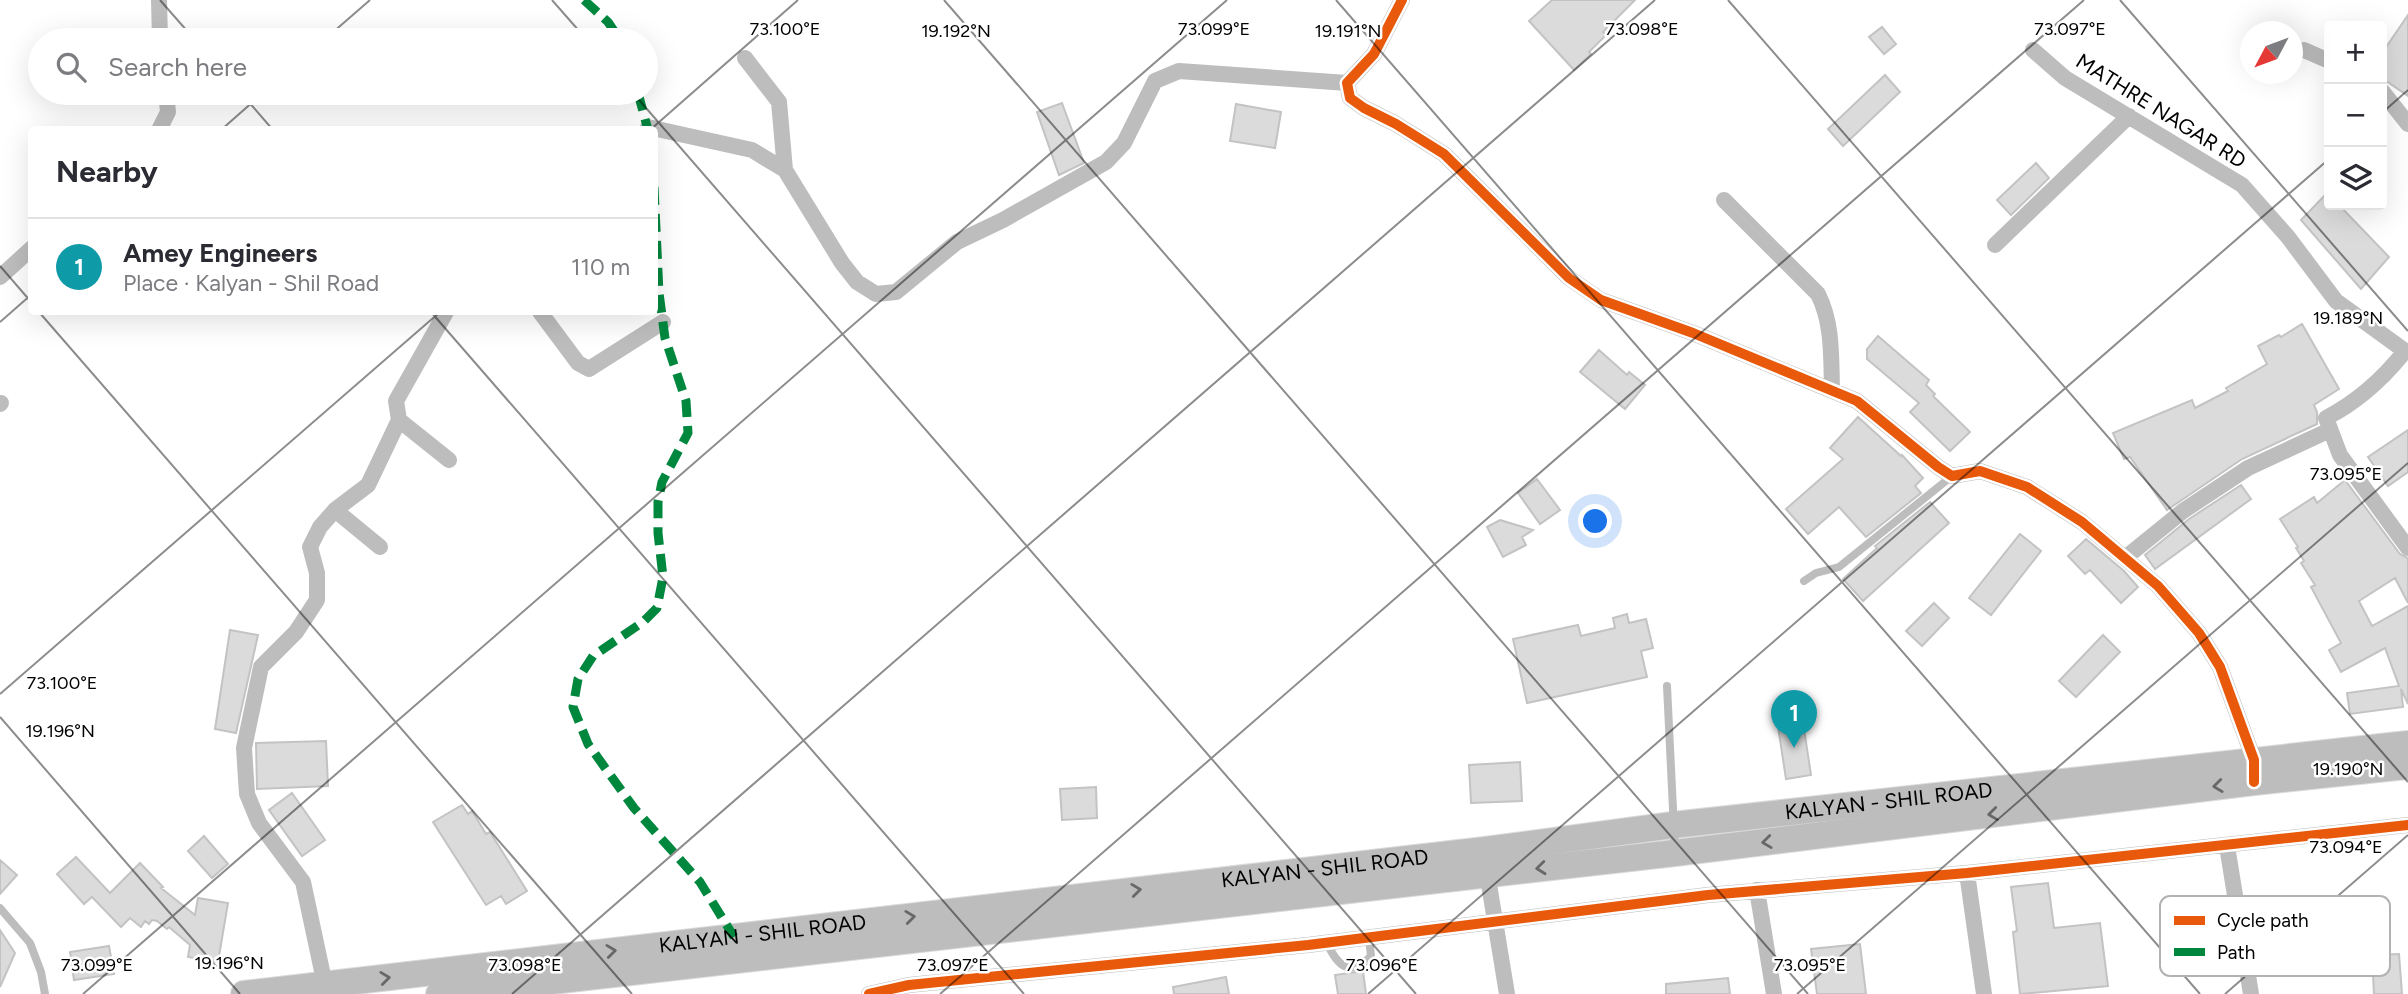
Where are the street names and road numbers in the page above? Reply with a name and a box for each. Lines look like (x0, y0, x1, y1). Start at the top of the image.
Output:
street label: MATHRE NAGAR RD (2072, 48, 2251, 173)
street label: KALYAN - SHIL ROAD (1784, 777, 1994, 825)
street label: KALYAN - SHIL ROAD (1220, 844, 1430, 893)
street label: KALYAN - SHIL ROAD (657, 909, 868, 958)

